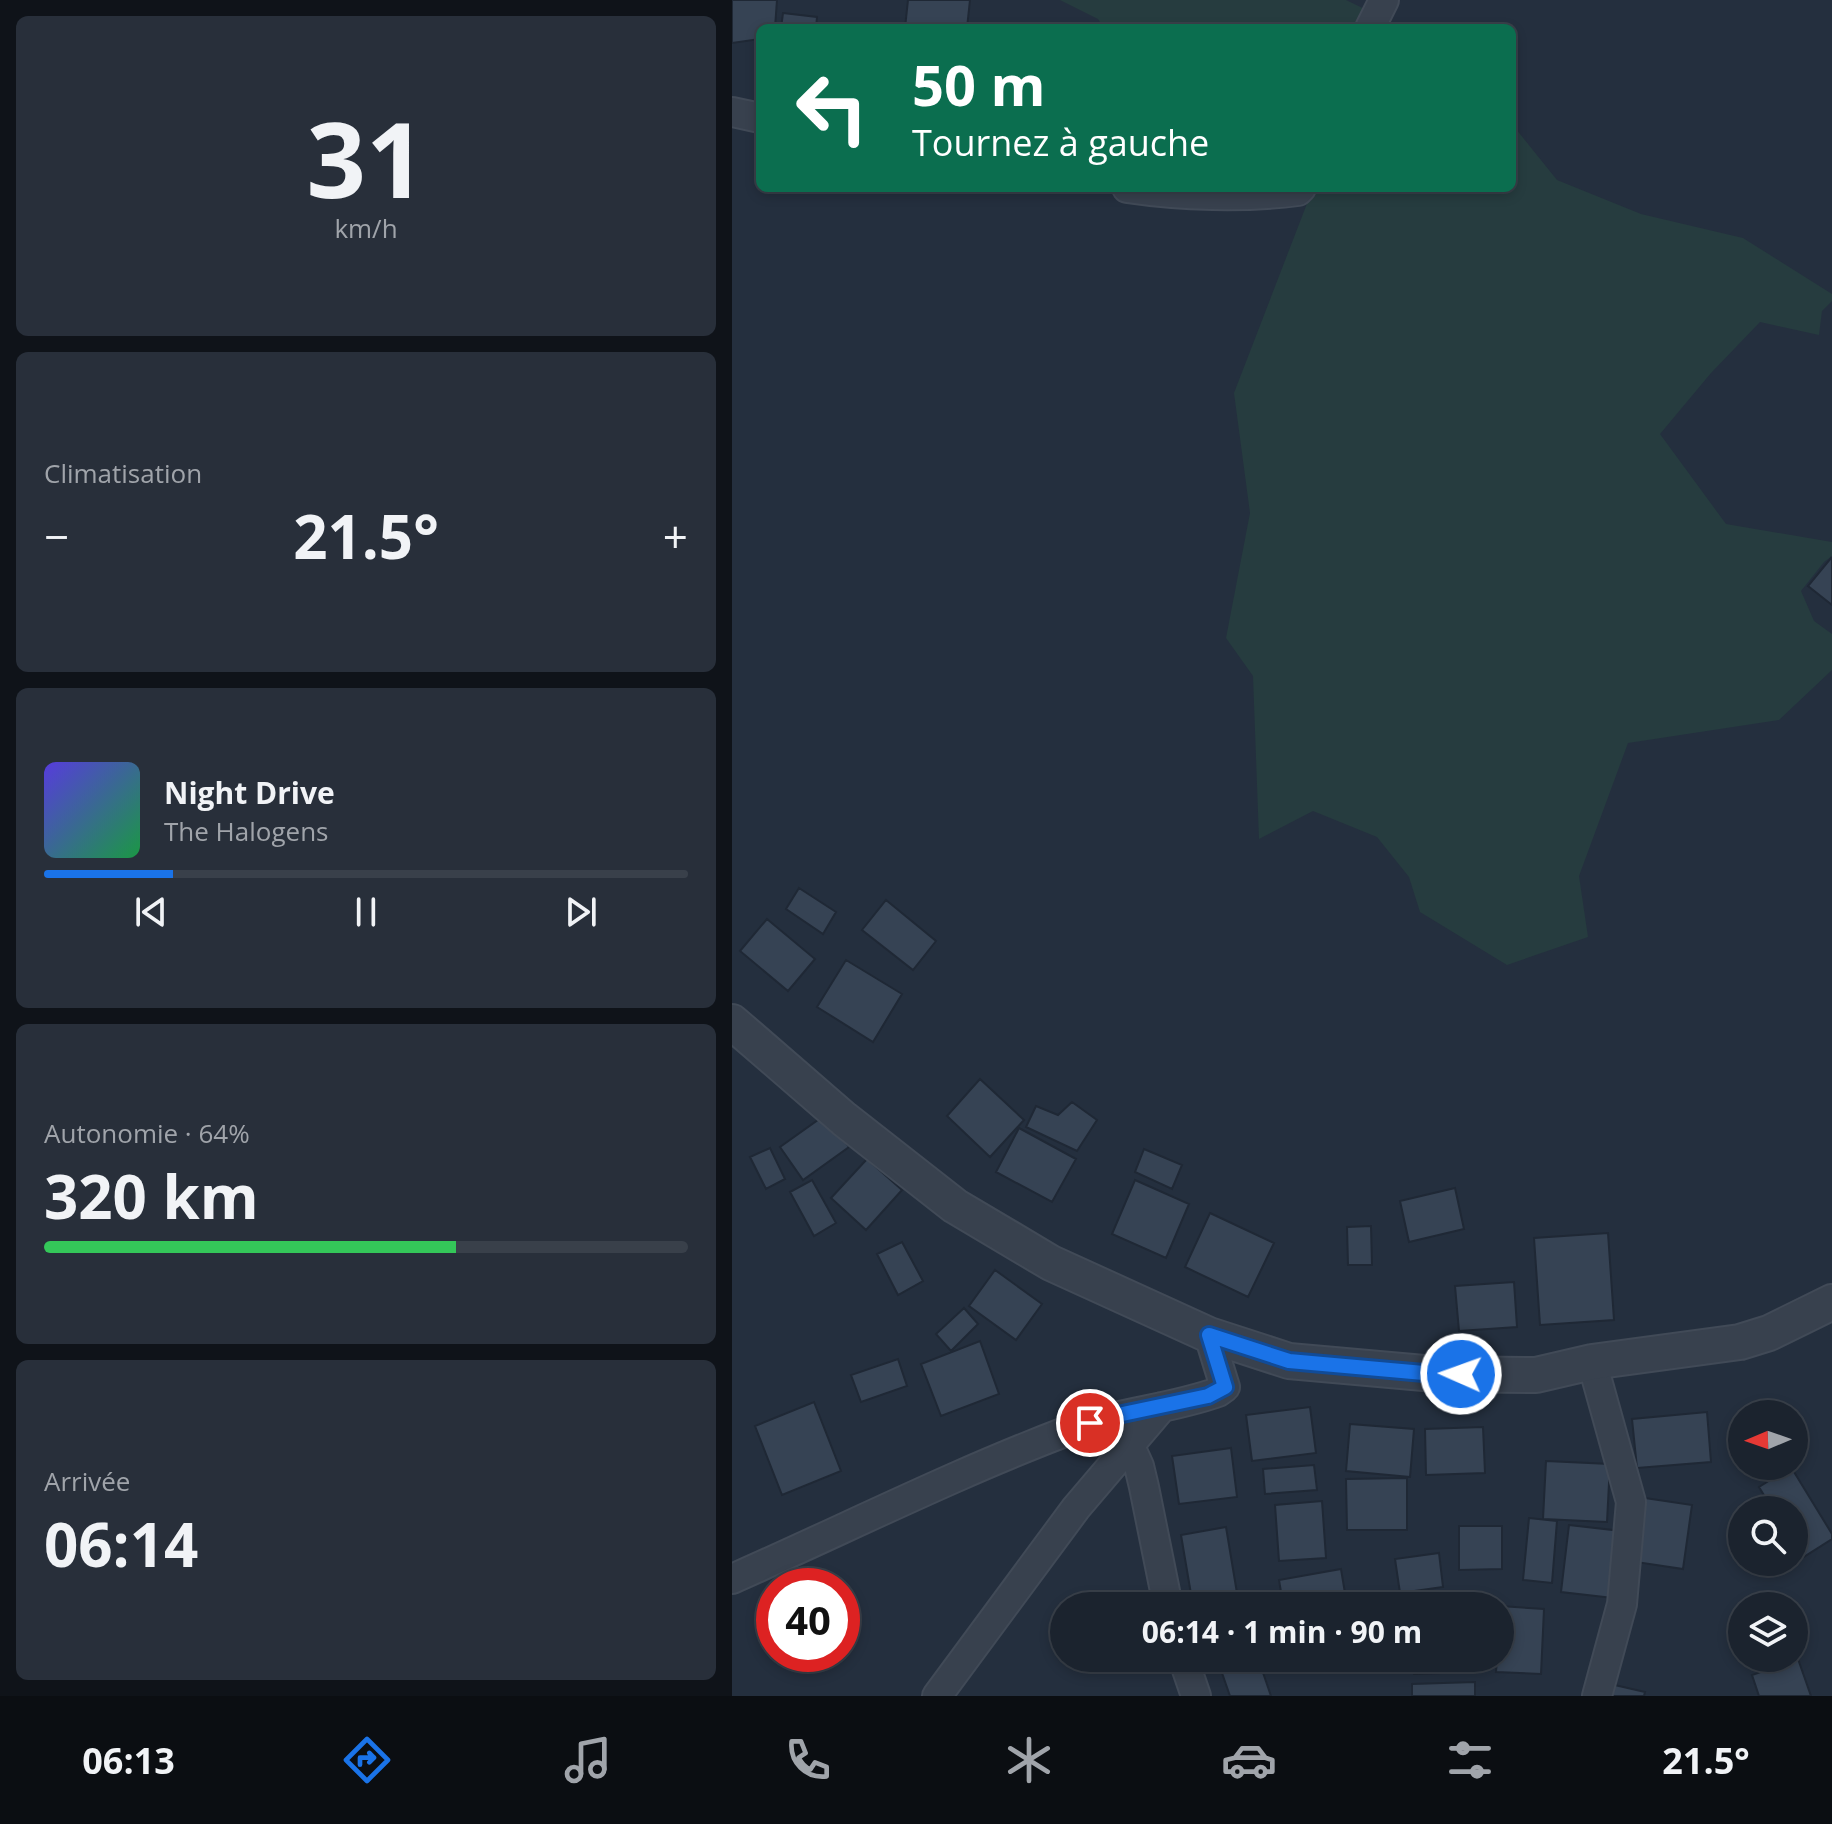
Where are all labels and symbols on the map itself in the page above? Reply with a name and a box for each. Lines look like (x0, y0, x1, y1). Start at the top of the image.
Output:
position arrow (1419, 1332, 1503, 1416)
pin (1056, 1389, 1124, 1457)
north arrow (1728, 1400, 1808, 1480)
speed limit sign: 40 (756, 1568, 860, 1672)

